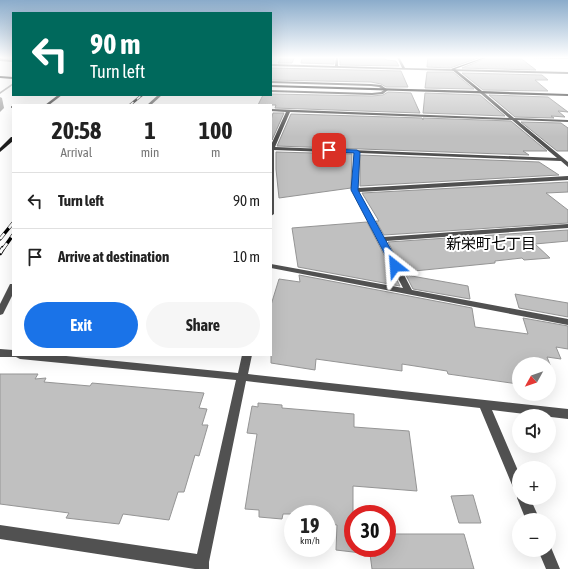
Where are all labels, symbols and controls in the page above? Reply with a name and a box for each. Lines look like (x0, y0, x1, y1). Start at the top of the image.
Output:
icon: left (24, 28, 76, 80)
text: 90 m (90, 28, 140, 60)
text: Turn left (90, 61, 145, 82)
text: 20:58 (51, 117, 101, 144)
text: 1 (144, 117, 156, 144)
text: 100 (199, 117, 233, 144)
pin (312, 133, 346, 167)
icon: arrive (318, 139, 340, 161)
text: Arrival (60, 145, 92, 160)
text: min (141, 145, 159, 160)
text: m (211, 145, 220, 160)
icon: left (24, 190, 46, 212)
text: Turn left (58, 192, 104, 209)
text: 90 m (233, 192, 260, 209)
district label: 新栄町七丁目 (446, 235, 536, 252)
position arrow (374, 245, 416, 287)
icon: arrive (24, 246, 46, 268)
text: Arrive at destination (58, 248, 169, 265)
text: 10 m (233, 248, 260, 265)
button: Exit (24, 302, 138, 348)
button: Share (146, 302, 260, 348)
north arrow (512, 357, 556, 401)
map controls (512, 357, 556, 557)
button: sound (512, 409, 556, 453)
button: + (512, 461, 556, 505)
speed limit sign: 30 (344, 505, 396, 557)
button: − (512, 513, 556, 557)
text: 19 (301, 514, 319, 537)
text: km/h (300, 535, 320, 546)

